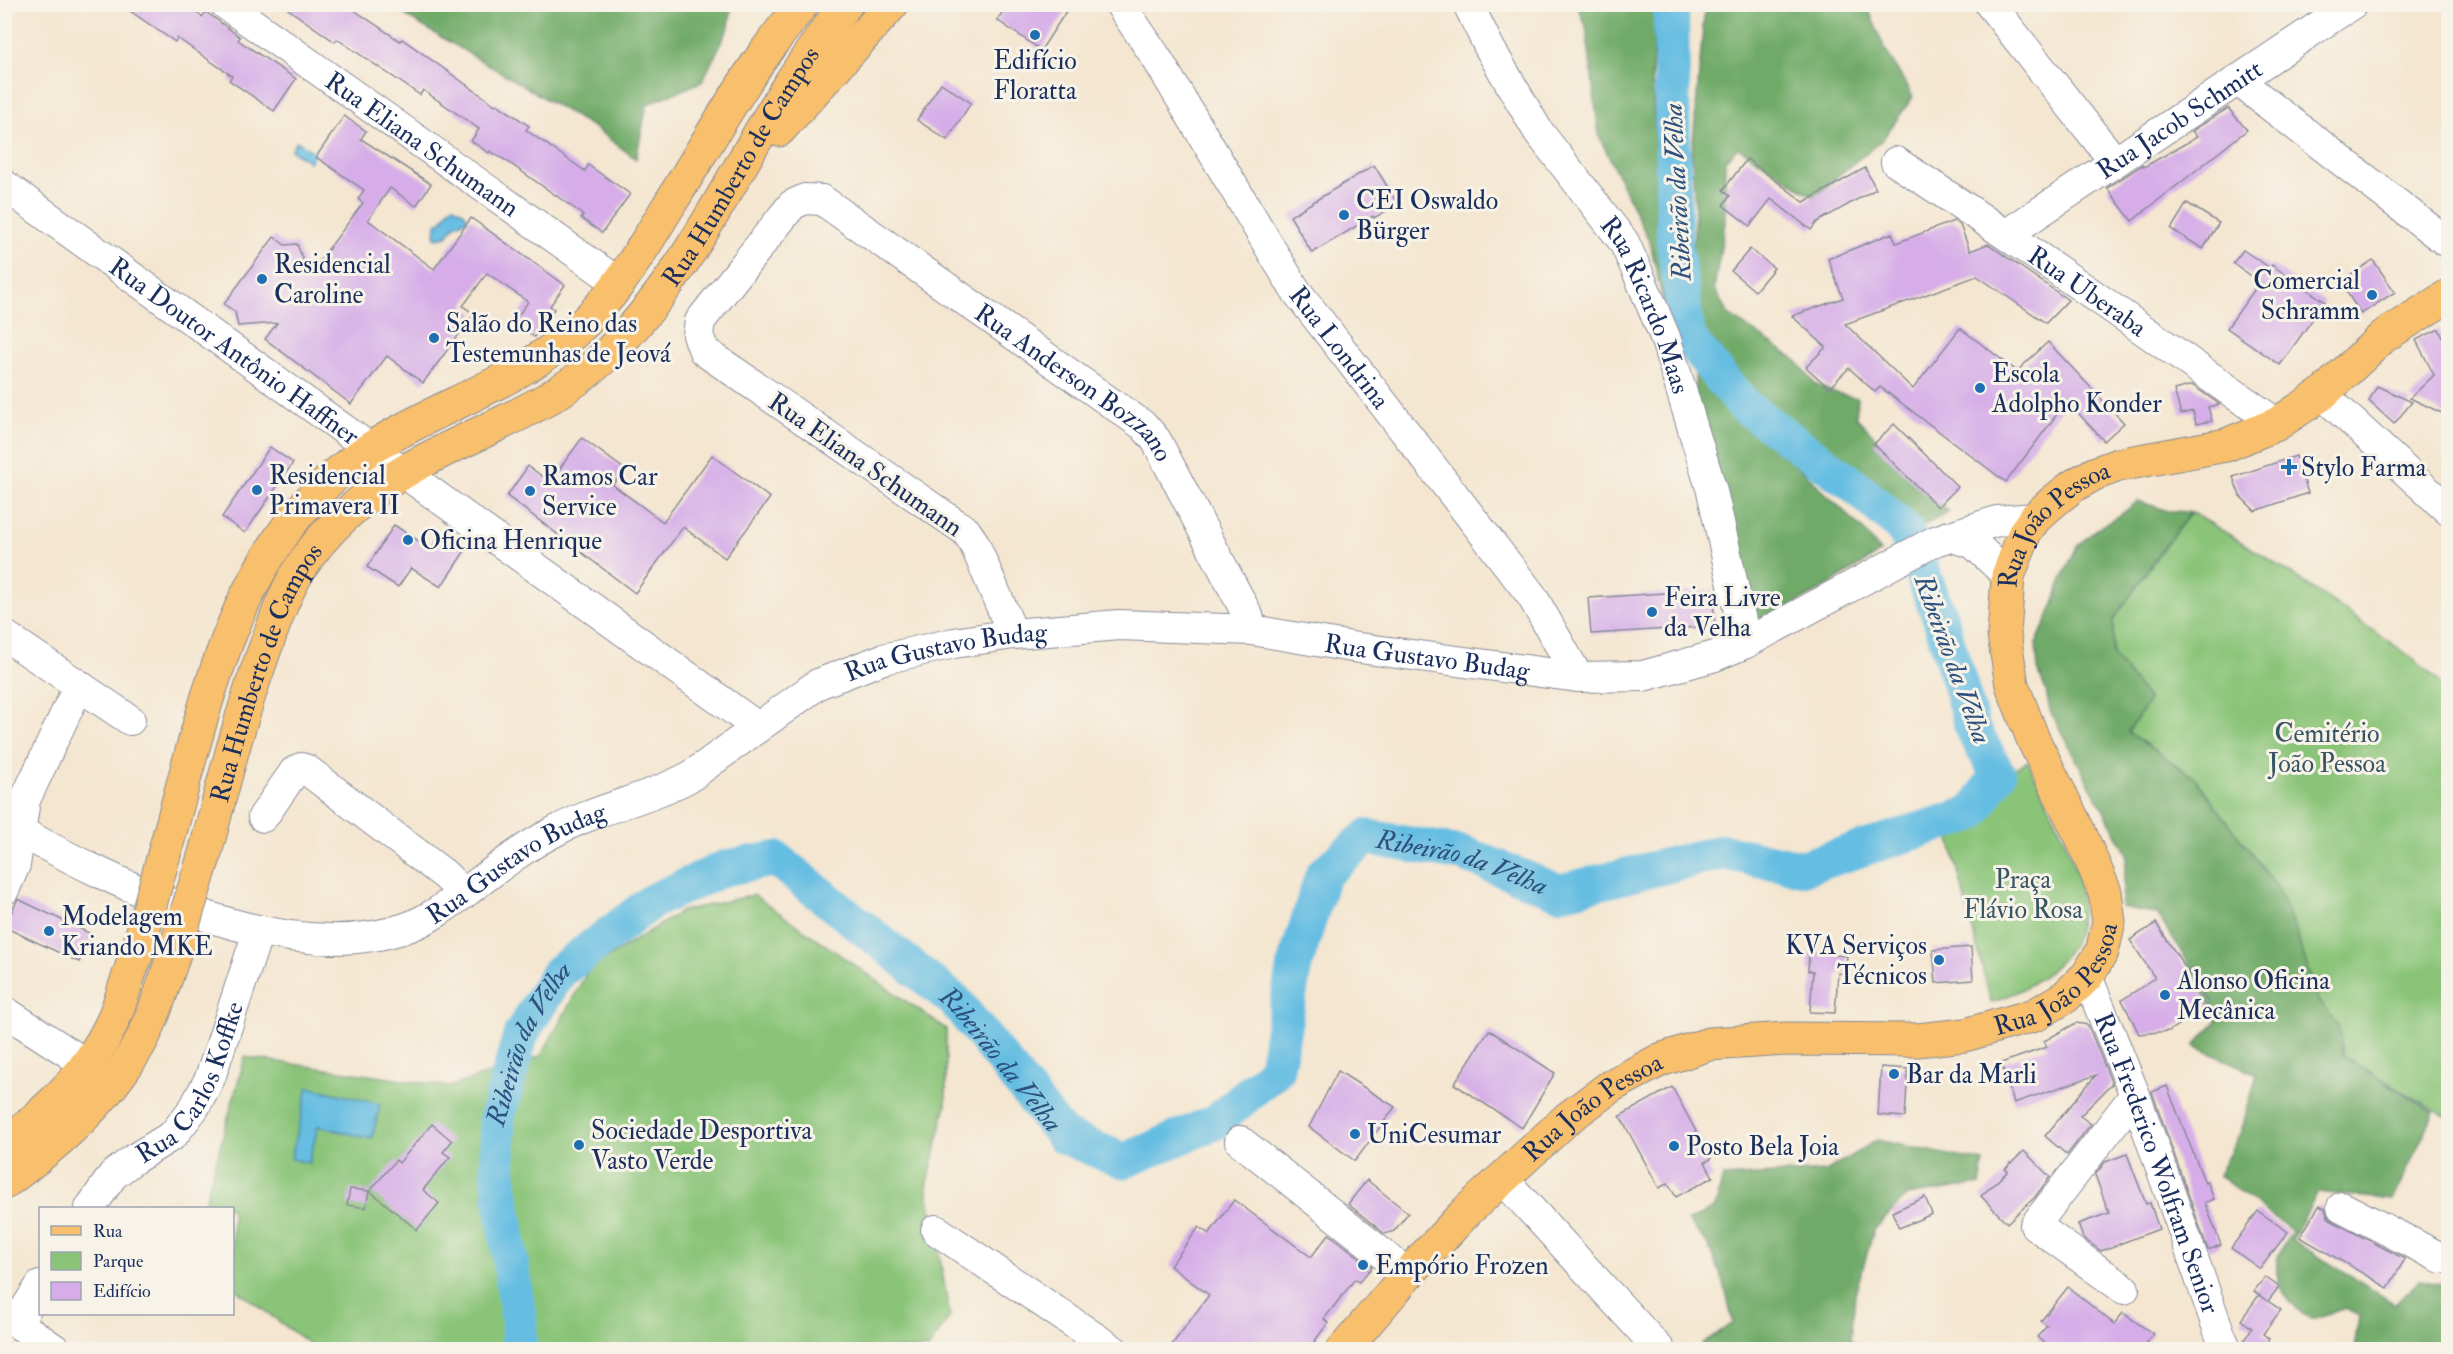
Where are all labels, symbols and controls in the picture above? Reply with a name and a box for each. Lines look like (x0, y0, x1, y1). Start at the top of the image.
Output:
marker: Edifício Floratta (1028, 28, 1042, 42)
street label: Rua Humberto de Campos (656, 40, 827, 293)
place label: Edifício Floratta (993, 45, 1077, 107)
street label: Rua Jacob Schmitt (2091, 53, 2269, 187)
street label: Rua Eliana Schumann (319, 65, 525, 224)
water label: Ribeirão da Velha (1656, 102, 1699, 282)
place label: CEI Oswaldo Bürger (1356, 185, 1498, 247)
marker: CEI Oswaldo Bürger (1337, 208, 1351, 222)
street label: Rua Ricardo Maas (1593, 210, 1696, 398)
street label: Rua Uberaba (2022, 240, 2153, 344)
place label: Residencial Caroline (274, 249, 391, 311)
street label: Rua Doutor Antônio Haffner (103, 251, 366, 453)
place label: Comercial Schramm (2253, 265, 2360, 327)
marker: Residencial Caroline (255, 272, 269, 286)
street label: Rua Londrina (1282, 280, 1397, 416)
marker: Comercial Schramm (2365, 288, 2379, 302)
street label: Rua Anderson Bozzano (968, 297, 1179, 467)
place label: Salão do Reino das Testemunhas de Jeová (446, 308, 671, 370)
marker: Salão do Reino das Testemunhas de Jeová (427, 331, 441, 345)
place label: Escola Adolpho Konder (1991, 358, 2162, 421)
marker: Escola Adolpho Konder (1973, 381, 1987, 395)
street label: Rua Eliana Schumann (762, 386, 969, 544)
place label: Stylo Farma (2301, 452, 2427, 484)
street label: Rua João Pessoa (1992, 454, 2115, 589)
place label: Residencial Primavera II (269, 460, 400, 522)
marker: Stylo Farma (2282, 460, 2296, 474)
place label: Ramos Car Service (542, 461, 658, 523)
marker: Residencial Primavera II (250, 483, 264, 497)
marker: Ramos Car Service (523, 484, 537, 498)
place label: Oficina Henrique (420, 525, 602, 557)
marker: Oficina Henrique (401, 533, 415, 547)
street label: Rua Humberto de Campos (204, 537, 330, 806)
water label: Ribeirão da Velha (1906, 569, 1998, 748)
place label: Feira Livre da Velha (1664, 582, 1781, 644)
marker: Feira Livre da Velha (1645, 605, 1659, 619)
street label: Rua Gustavo Budag (840, 616, 1050, 689)
street label: Rua Gustavo Budag (1322, 628, 1533, 688)
park label: Cemitério João Pessoa (2267, 718, 2386, 780)
street label: Rua Gustavo Budag (421, 795, 612, 932)
water label: Ribeirão da Velha (1373, 823, 1552, 903)
park label: Praça Flávio Rosa (1963, 864, 2083, 926)
place label: Modelagem Kriando MKE (61, 901, 213, 963)
street label: Rua João Pessoa (1990, 919, 2125, 1043)
marker: Modelagem Kriando MKE (42, 924, 56, 938)
place label: KVA Serviços Técnicos (1785, 930, 1927, 992)
water label: Ribeirão da Velha (479, 953, 577, 1131)
marker: KVA Serviços Técnicos (1932, 953, 1946, 967)
place label: Alonso Oficina Mecânica (2176, 965, 2330, 1027)
water label: Ribeirão da Velha (932, 979, 1069, 1139)
marker: Alonso Oficina Mecânica (2158, 988, 2172, 1002)
street label: Rua Carlos Koffke (130, 997, 251, 1171)
street label: Rua Frederico Wolfram Senior (2087, 1008, 2227, 1318)
street label: Rua João Pessoa (1516, 1047, 1668, 1169)
place label: Bar da Marli (1906, 1059, 2037, 1091)
marker: Bar da Marli (1887, 1067, 1901, 1081)
place label: Sociedade Desportiva Vasto Verde (591, 1115, 812, 1177)
place label: UniCesumar (1367, 1119, 1502, 1151)
marker: UniCesumar (1348, 1127, 1362, 1141)
place label: Posto Bela Joia (1686, 1131, 1839, 1163)
marker: Sociedade Desportiva Vasto Verde (572, 1138, 586, 1152)
marker: Posto Bela Joia (1667, 1139, 1681, 1153)
legend (39, 1207, 234, 1315)
text: Rua (93, 1220, 123, 1243)
text: Parque (93, 1250, 144, 1273)
place label: Empório Frozen (1375, 1250, 1549, 1283)
marker: Empório Frozen (1356, 1258, 1370, 1272)
text: Edifício (93, 1280, 151, 1303)

